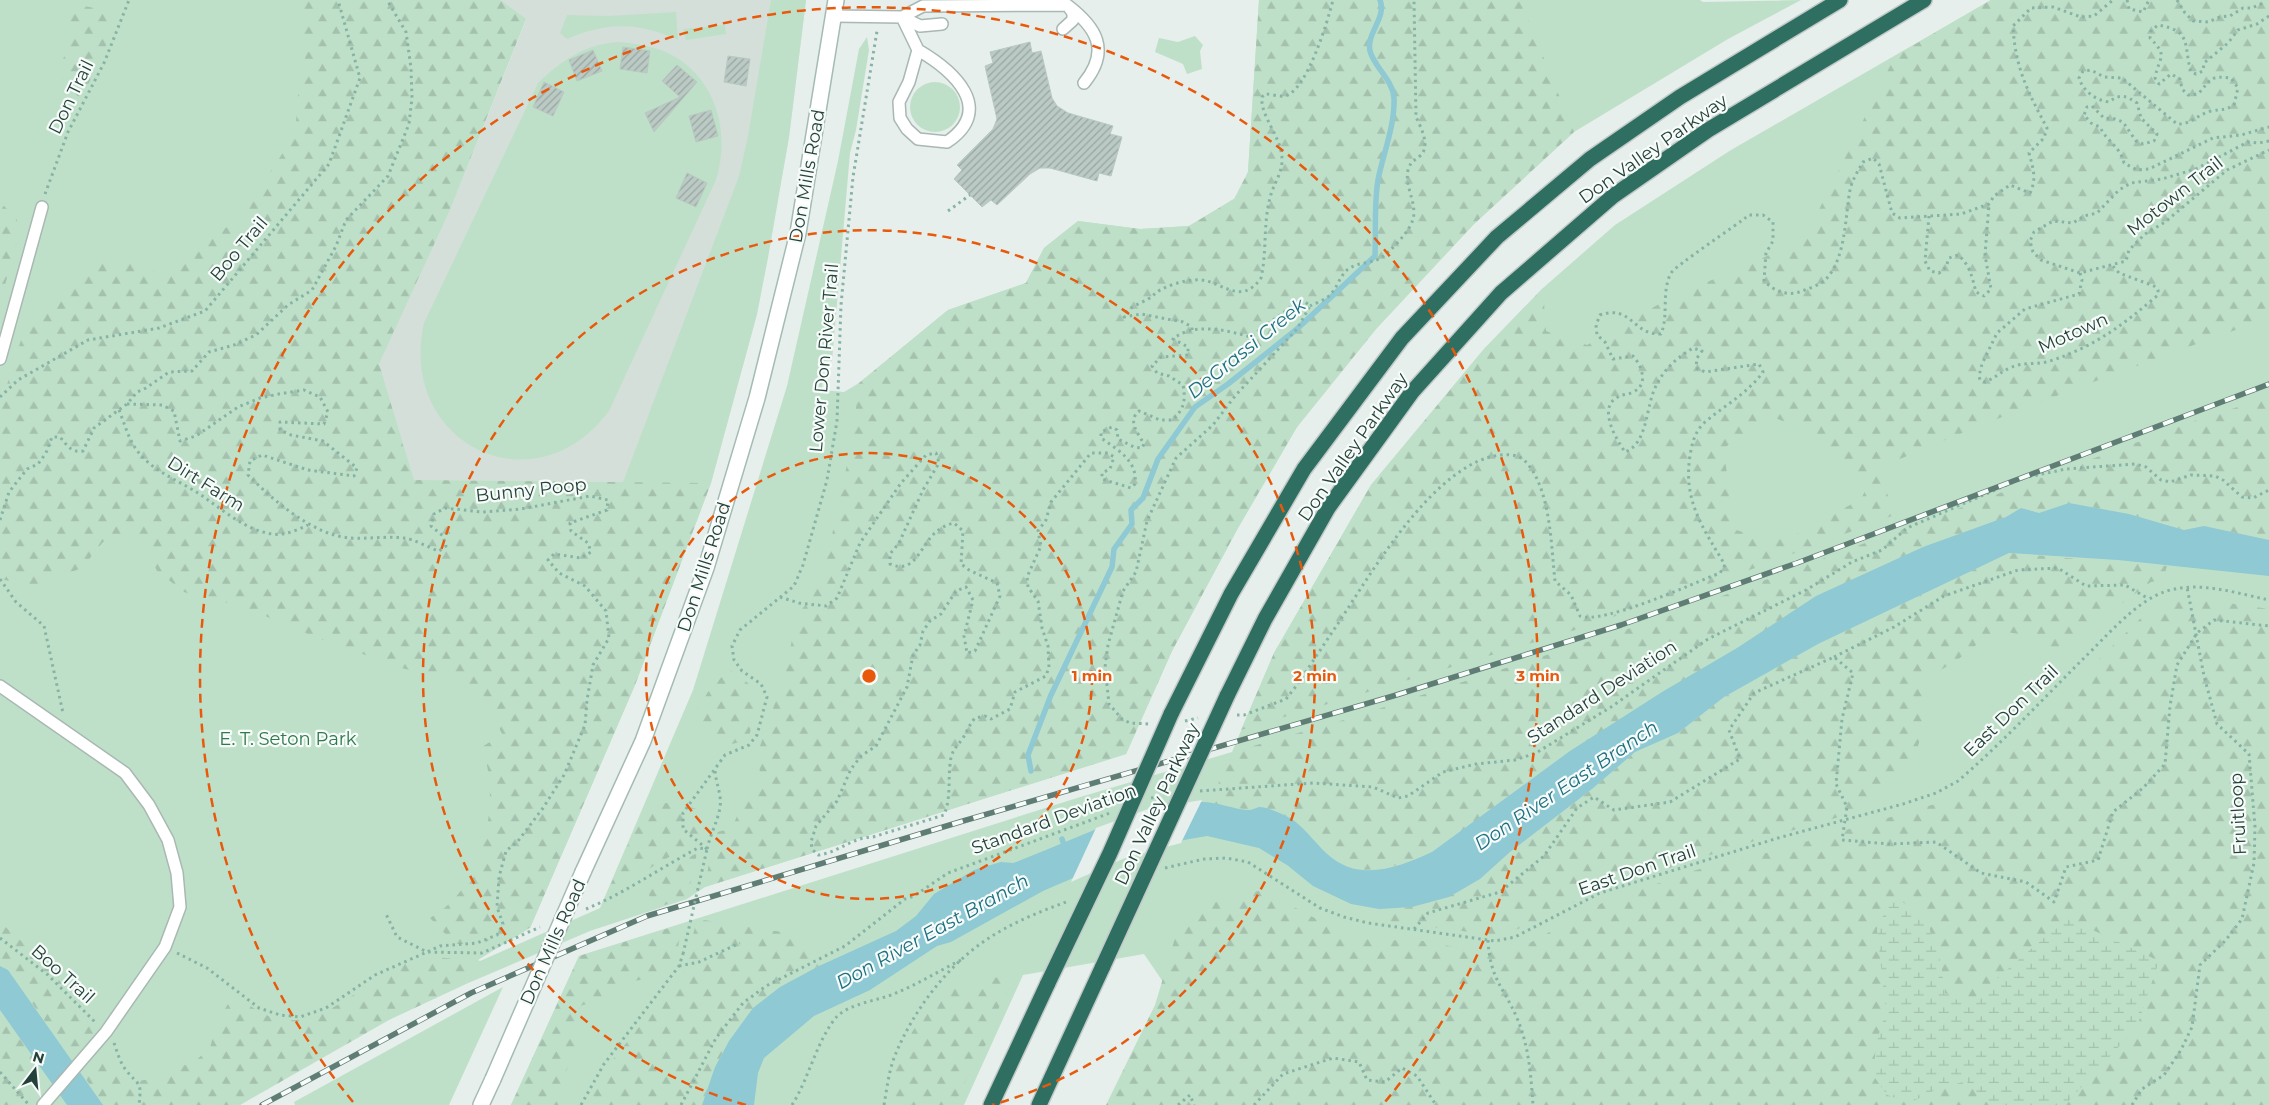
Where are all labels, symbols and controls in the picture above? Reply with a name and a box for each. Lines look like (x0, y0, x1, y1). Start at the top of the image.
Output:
street label: Don Trail (44, 56, 98, 138)
street label: Don Valley Parkway (1574, 89, 1732, 209)
street label: Don Mills Road (784, 107, 830, 245)
street label: Motown Trail (2123, 152, 2227, 240)
street label: Boo Trail (206, 212, 272, 286)
street label: Lower Don River Trail (805, 262, 843, 454)
water label: DeGrassi Creek (1182, 293, 1311, 403)
street label: Motown (2035, 308, 2111, 358)
street label: Don Valley Parkway (1293, 368, 1413, 526)
street label: Dirt Farm (163, 452, 249, 516)
street label: Bunny Poop (474, 473, 588, 507)
street label: Don Mills Road (673, 499, 735, 635)
street label: Standard Deviation (1523, 635, 1681, 749)
street label: East Don Trail (1959, 660, 2063, 762)
text: 1 min (1072, 666, 1112, 685)
text: 2 min (1293, 666, 1337, 685)
text: 3 min (1515, 666, 1560, 685)
centre of rings (860, 667, 878, 685)
water label: Don River East Branch (1470, 715, 1663, 856)
street label: Don Valley Parkway (1110, 719, 1204, 889)
park label: E. T. Seton Park (219, 728, 357, 750)
street label: Fruitloop (2225, 772, 2251, 856)
street label: Standard Deviation (969, 779, 1139, 859)
street label: East Don Trail (1575, 840, 1699, 900)
water label: Don River East Branch (832, 869, 1033, 994)
street label: Don Mills Road (515, 876, 591, 1008)
street label: Boo Trail (27, 940, 99, 1008)
north arrow (10, 1045, 60, 1095)
text: N (31, 1047, 47, 1068)

